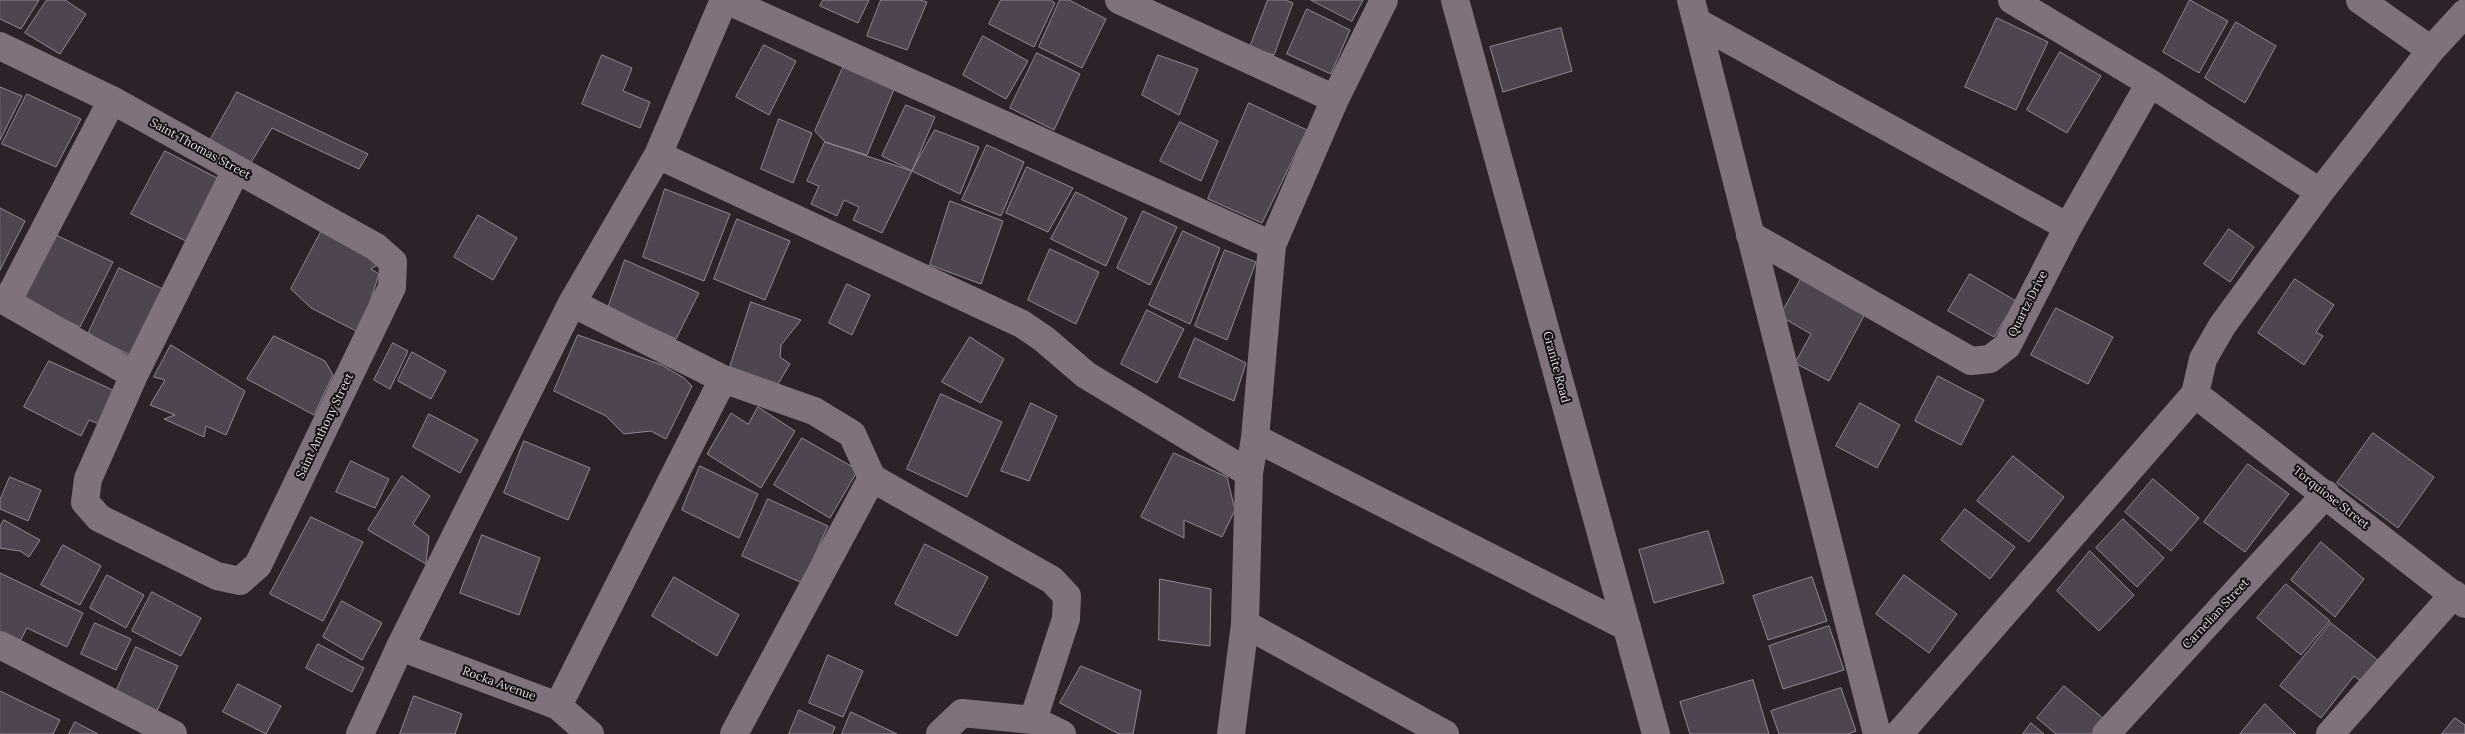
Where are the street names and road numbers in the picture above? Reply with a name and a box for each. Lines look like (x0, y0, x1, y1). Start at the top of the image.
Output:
street label: Saint Thomas Street (147, 115, 253, 183)
street label: Quartz Drive (2005, 269, 2051, 339)
street label: Granite Road (1540, 330, 1572, 404)
street label: Saint Anthony Street (293, 371, 357, 481)
street label: Torquiose Street (2290, 464, 2372, 532)
street label: Carnelian Street (2180, 576, 2252, 652)
street label: Rocka Avenue (460, 664, 538, 704)

